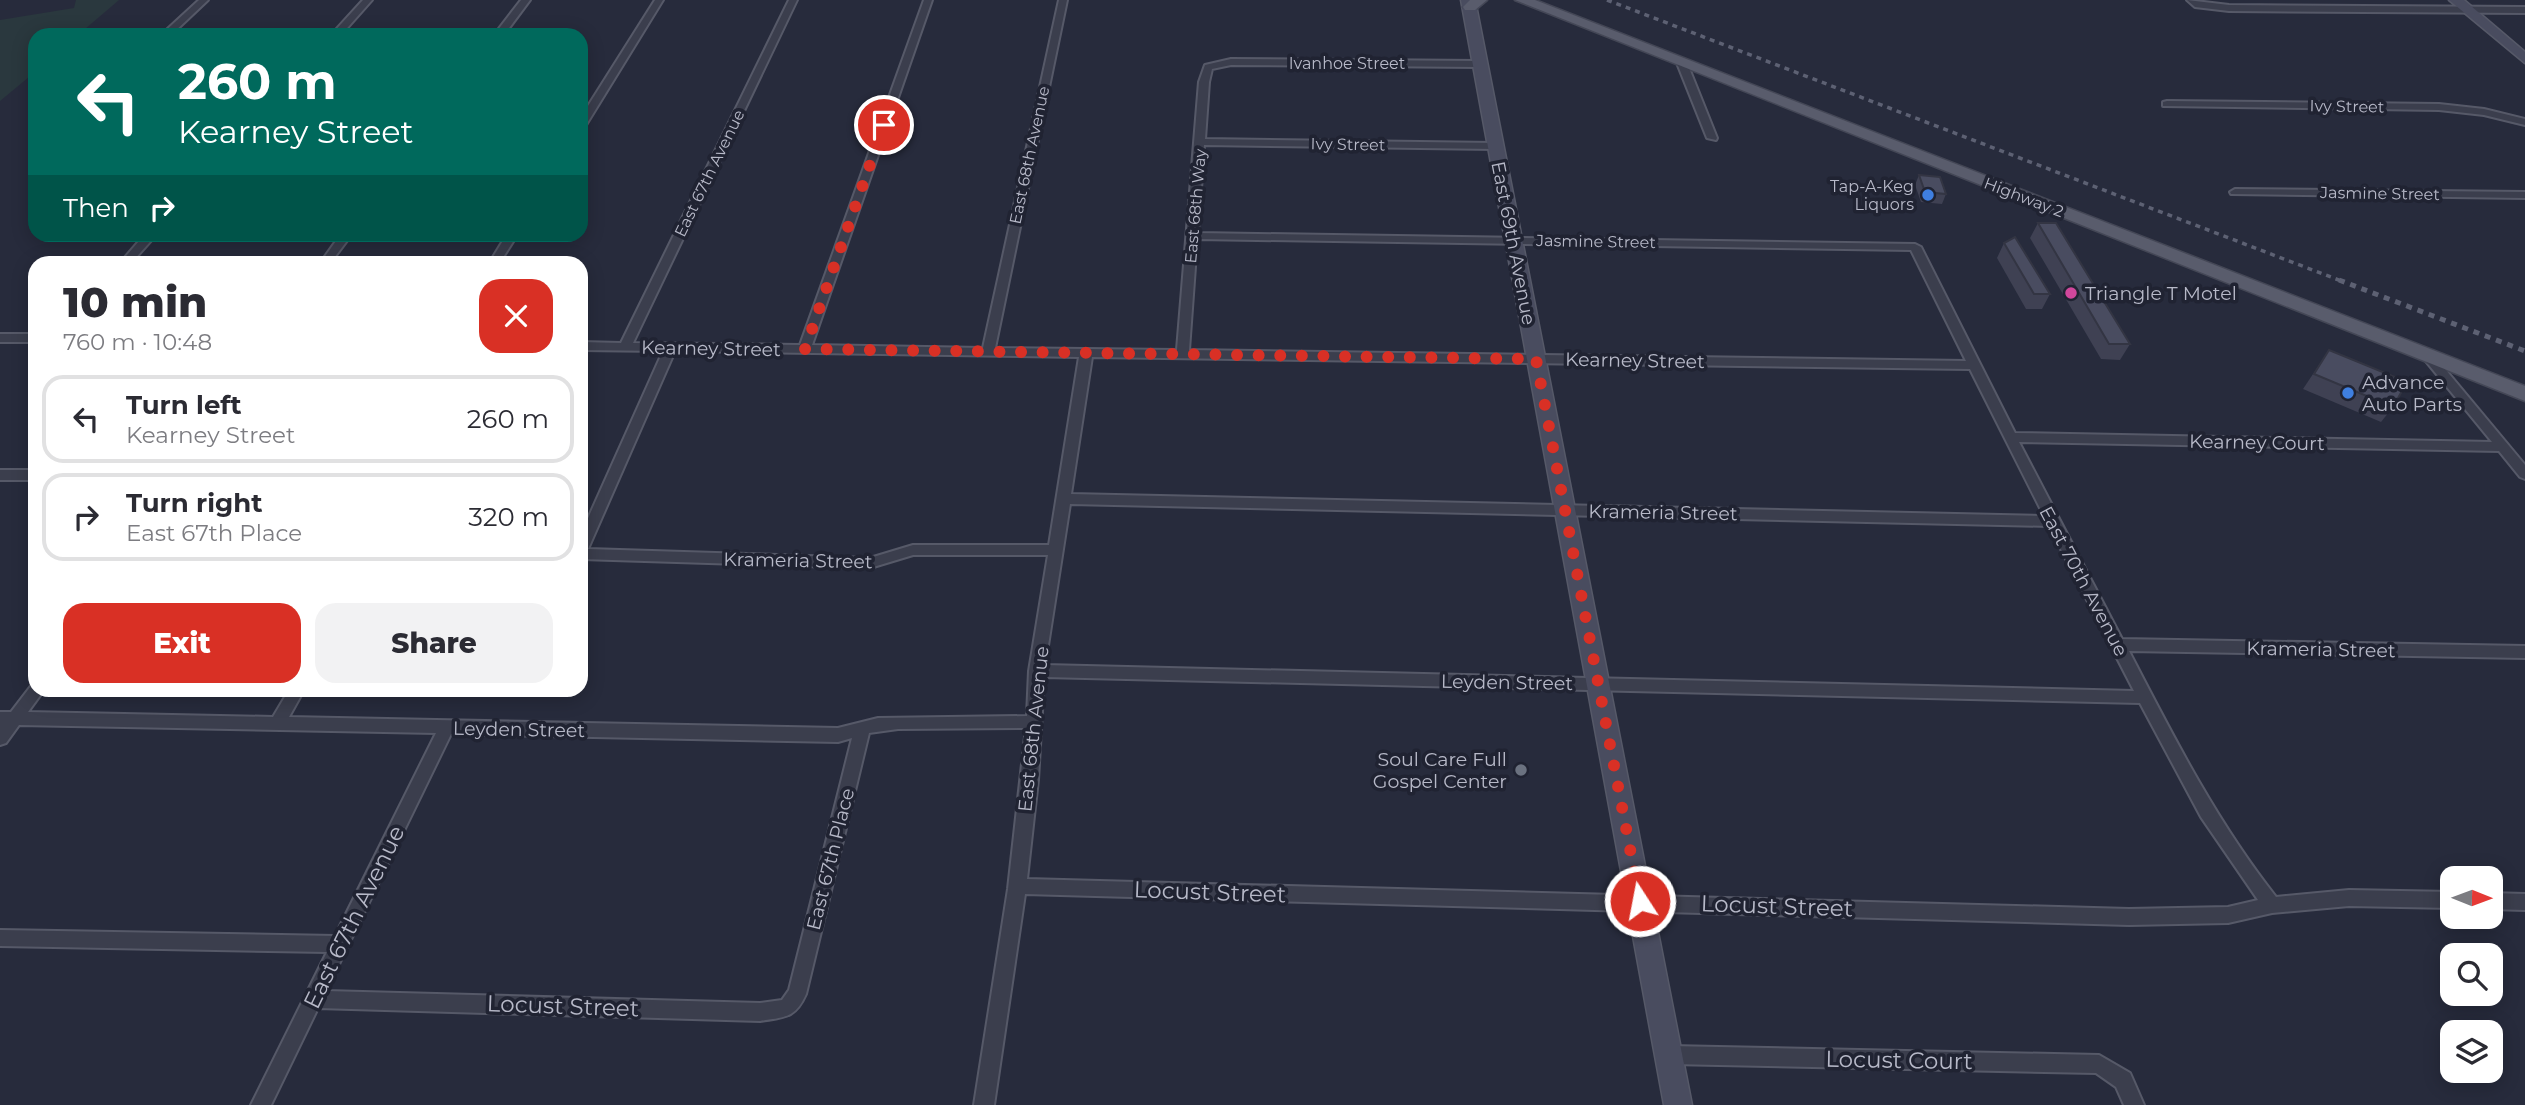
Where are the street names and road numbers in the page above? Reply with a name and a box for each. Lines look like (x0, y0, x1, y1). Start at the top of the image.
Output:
street label: Ivanhoe Street (1289, 54, 1406, 73)
street label: East 68th Avenue (1006, 84, 1053, 226)
street label: Ivy Street (2310, 96, 2385, 117)
street label: East 67th Avenue (670, 106, 749, 240)
street label: Ivy Street (1311, 134, 1386, 155)
street label: East 68th Way (1181, 148, 1210, 264)
street label: East 69th Avenue (1486, 159, 1541, 327)
street label: Highway 2 (1981, 174, 2066, 221)
street label: Jasmine Street (2319, 183, 2440, 204)
street label: Jasmine Street (1535, 231, 1656, 252)
street label: Kearney Street (641, 336, 781, 361)
street label: Kearney Street (1565, 348, 1705, 373)
street label: Kearney Court (2189, 430, 2325, 455)
street label: Krameria Street (1588, 500, 1738, 525)
street label: East 70th Avenue (2034, 502, 2133, 660)
street label: Krameria Street (723, 548, 873, 573)
street label: Krameria Street (2246, 637, 2396, 662)
street label: East 68th Avenue (1013, 645, 1054, 813)
street label: Leyden Street (1441, 670, 1573, 695)
street label: Leyden Street (453, 717, 585, 742)
street label: East 67th Place (802, 786, 859, 933)
street label: East 67th Avenue (298, 821, 410, 1013)
street label: Locust Street (1133, 875, 1287, 909)
street label: Locust Street (1700, 889, 1854, 923)
street label: Locust Street (486, 989, 640, 1023)
street label: Locust Court (1825, 1045, 1973, 1075)

